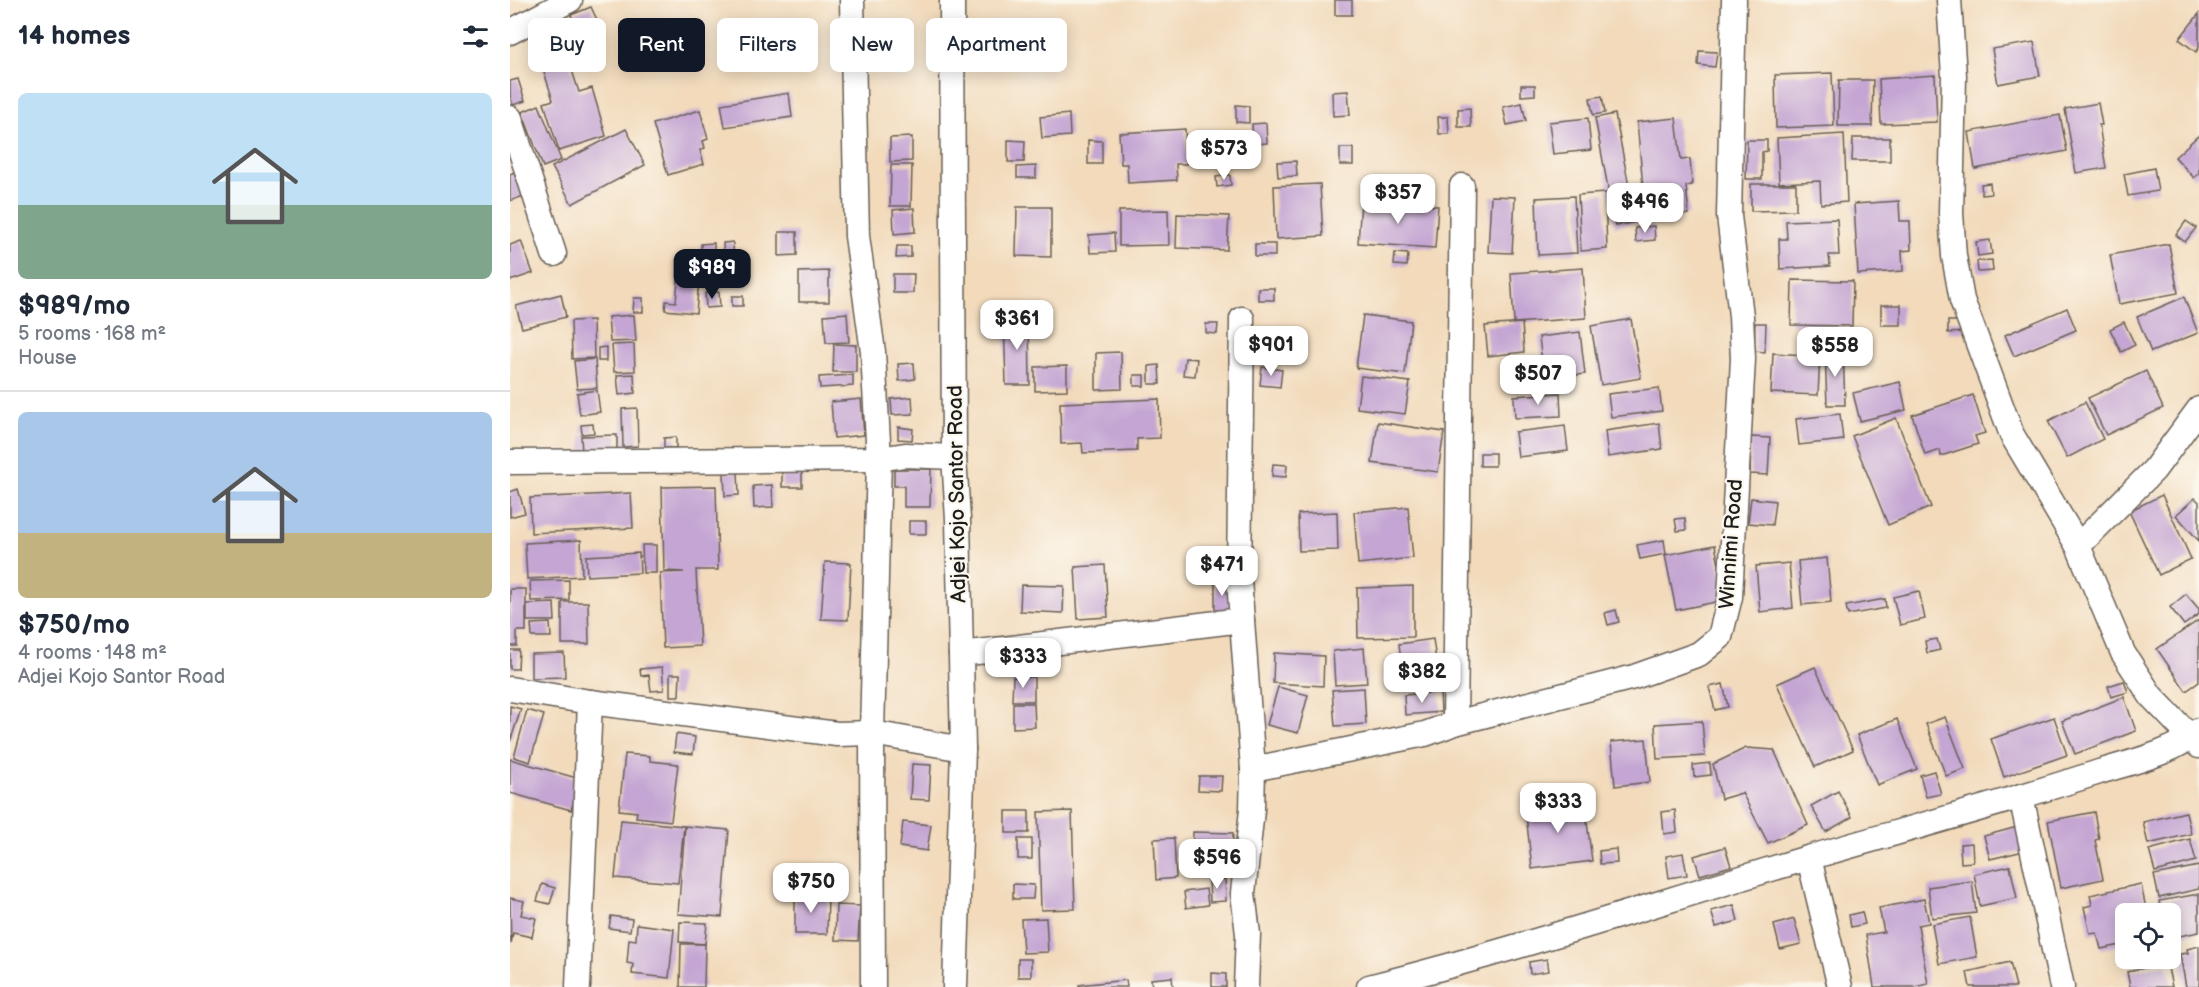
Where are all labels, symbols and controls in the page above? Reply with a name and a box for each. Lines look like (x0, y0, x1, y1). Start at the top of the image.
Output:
chip: Buy (528, 18, 606, 72)
chip: Rent (618, 18, 705, 72)
chip: Filters (717, 18, 818, 72)
chip: New (830, 18, 914, 72)
chip: Apartment (926, 18, 1067, 72)
icon: filters (459, 20, 492, 53)
text: 14 homes (18, 21, 130, 52)
pin: $573 (1188, 130, 1260, 181)
icon: home (201, 132, 309, 240)
text: $573 (1200, 137, 1248, 161)
pin: $357 (1362, 174, 1434, 225)
text: $357 (1374, 181, 1422, 205)
pin: $496 (1609, 183, 1681, 234)
text: $496 (1621, 190, 1669, 214)
pin: $989 (676, 249, 748, 300)
text: $989 (688, 256, 736, 280)
text: $989/mo (18, 291, 130, 322)
pin: $361 (981, 300, 1053, 351)
text: $361 (994, 307, 1040, 331)
text: 5 rooms · 168 m² (18, 322, 166, 346)
pin: $901 (1235, 326, 1307, 377)
pin: $558 (1799, 327, 1871, 378)
text: $901 (1248, 333, 1294, 357)
text: $558 (1811, 334, 1859, 358)
text: House (18, 346, 77, 370)
pin: $507 (1502, 355, 1574, 406)
text: $507 (1514, 362, 1562, 386)
street label: Adjei Kojo Santor Road (943, 385, 971, 603)
icon: home (201, 451, 309, 559)
street label: Winnimi Road (1714, 478, 1748, 610)
pin: $471 (1186, 546, 1258, 597)
text: $471 (1200, 553, 1244, 577)
text: $750/mo (18, 610, 130, 641)
pin: $333 (987, 638, 1059, 689)
text: 4 rooms · 148 m² (18, 641, 167, 665)
text: $333 (999, 645, 1047, 669)
pin: $382 (1386, 653, 1458, 704)
text: $382 (1398, 660, 1446, 684)
text: Adjei Kojo Santor Road (18, 665, 225, 689)
pin: $333 (1522, 783, 1594, 834)
text: $333 (1534, 790, 1582, 814)
pin: $596 (1181, 839, 1253, 890)
text: $596 (1193, 846, 1241, 870)
pin: $750 (775, 863, 847, 914)
text: $750 (787, 870, 835, 894)
map controls (2115, 903, 2181, 969)
button: locate (2115, 903, 2181, 969)

